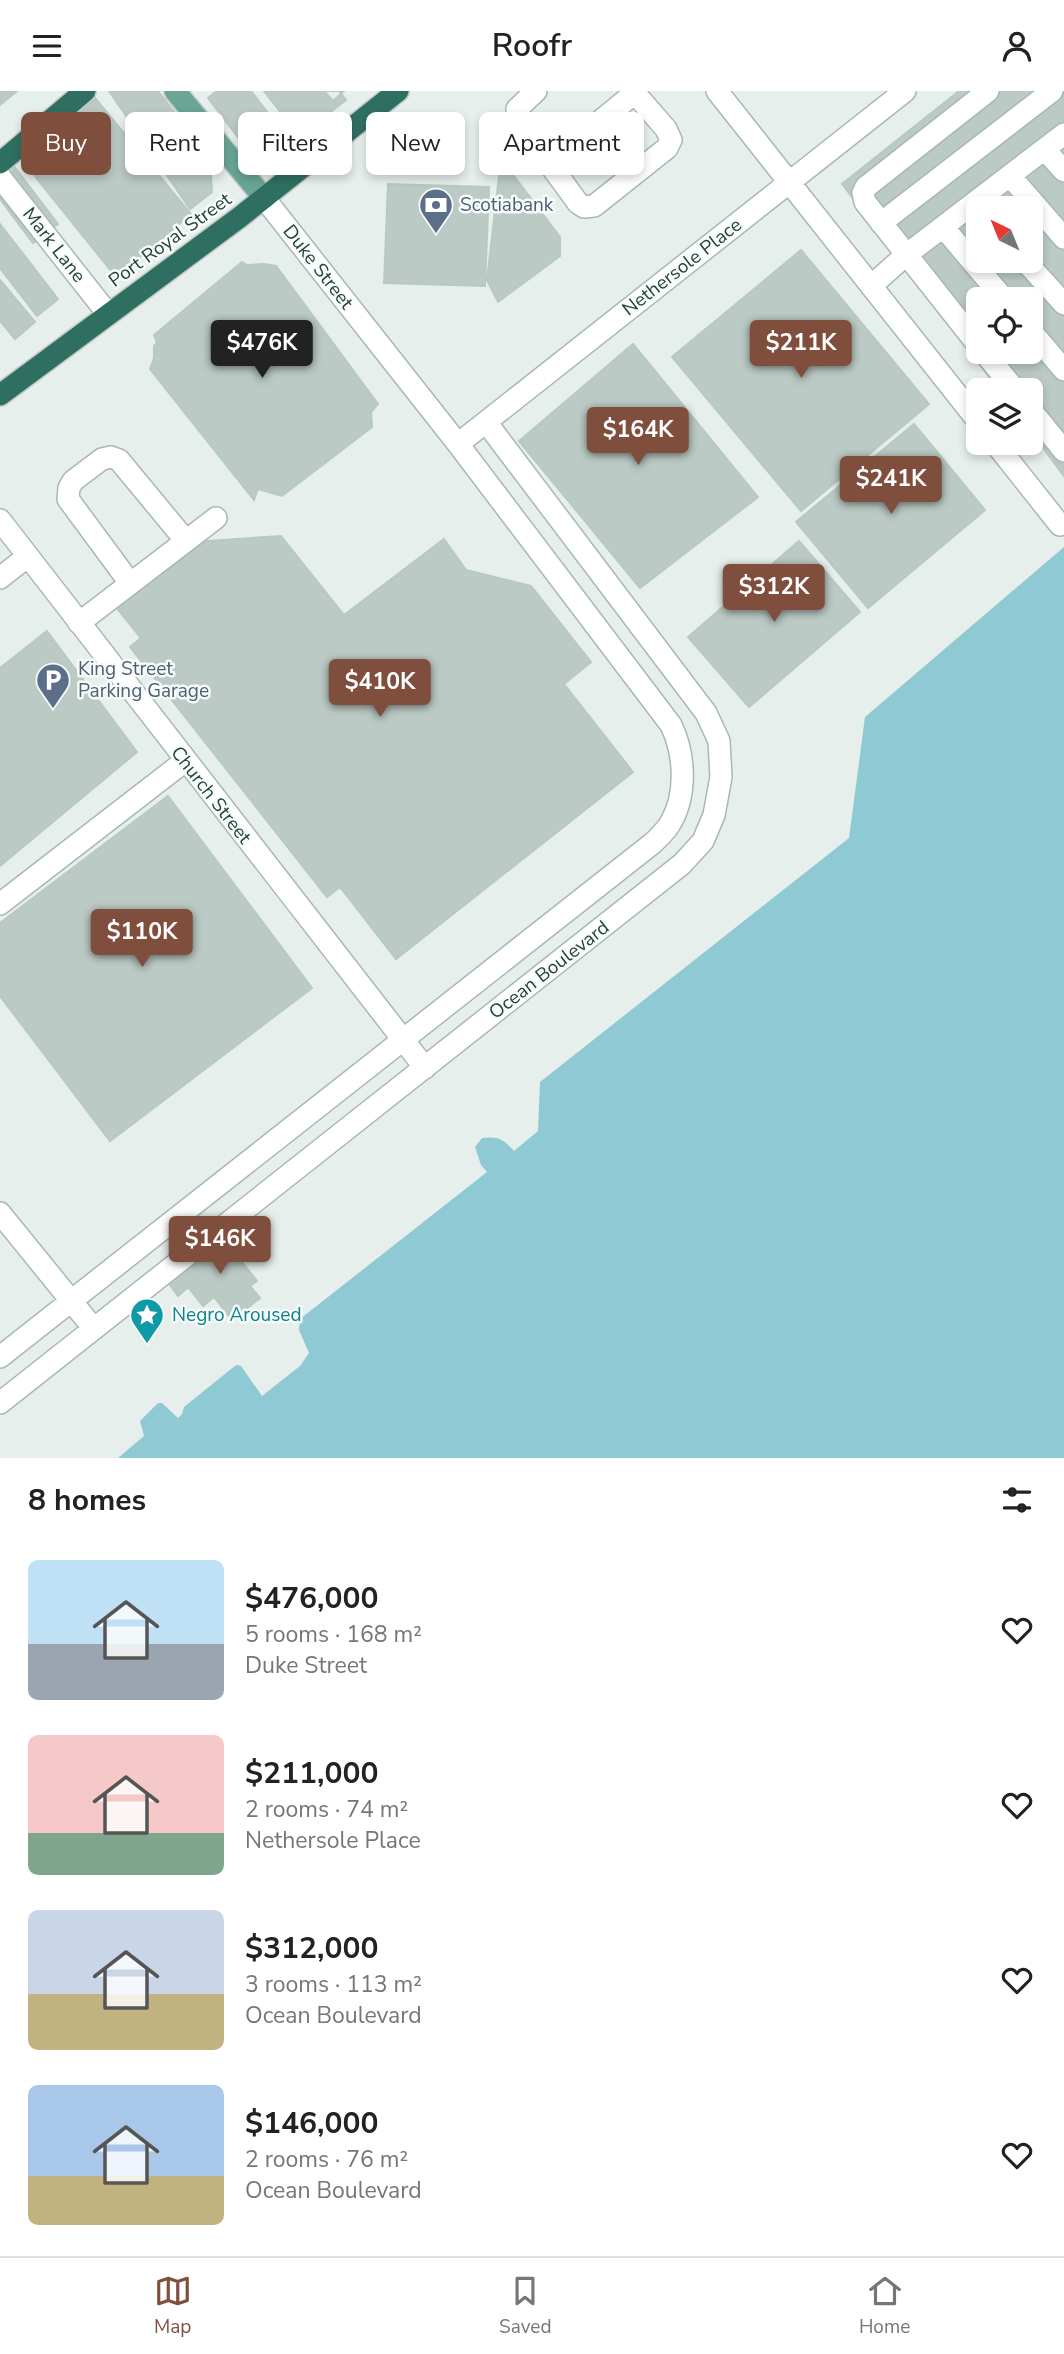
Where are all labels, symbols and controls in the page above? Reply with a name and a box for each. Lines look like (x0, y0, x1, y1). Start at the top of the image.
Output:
text: Roofr (492, 24, 572, 67)
icon: menu (28, 27, 66, 65)
icon: person (998, 27, 1036, 65)
chip: Buy (21, 112, 111, 175)
chip: Rent (125, 112, 224, 175)
chip: Filters (238, 112, 352, 175)
chip: New (366, 112, 465, 175)
chip: Apartment (479, 112, 644, 175)
street label: Port Royal Street (103, 186, 237, 293)
bank icon: Scotiabank (417, 186, 455, 235)
place label: Scotiabank (460, 192, 554, 218)
north arrow (966, 196, 1043, 273)
map controls (966, 196, 1043, 455)
street label: Mark Lane (16, 202, 92, 288)
street label: Nethersole Place (617, 212, 747, 322)
street label: Duke Street (277, 219, 359, 315)
button: locate (966, 287, 1043, 364)
pin: $476K (213, 321, 311, 380)
pin: $211K (752, 321, 850, 380)
text: $476K (227, 327, 297, 358)
text: $211K (766, 327, 836, 358)
button: layers (966, 378, 1043, 455)
pin: $164K (589, 407, 687, 467)
text: $164K (603, 414, 673, 445)
pin: $241K (842, 457, 940, 516)
text: $241K (856, 463, 926, 494)
pin: $312K (725, 565, 823, 624)
text: $312K (739, 571, 809, 602)
place label: King Street Parking Garage (78, 656, 209, 704)
pin: $410K (331, 659, 429, 719)
parking icon: King Street Parking Garage (34, 661, 72, 710)
text: $410K (345, 666, 415, 697)
street label: Church Street (165, 741, 258, 849)
pin: $110K (93, 909, 191, 969)
street label: Ocean Boulevard (483, 915, 615, 1025)
text: $110K (107, 916, 177, 947)
pin: $146K (171, 1217, 269, 1276)
text: $146K (185, 1223, 255, 1254)
place icon: Negro Aroused (128, 1296, 166, 1345)
place label: Negro Aroused (172, 1302, 302, 1328)
text: 8 homes (28, 1480, 146, 1521)
icon: filters (998, 1481, 1036, 1519)
text: $476,000 (245, 1578, 378, 1619)
icon: home (84, 1588, 168, 1672)
icon: heart (998, 1611, 1036, 1649)
text: 5 rooms · 168 m² (245, 1619, 422, 1650)
text: Duke Street (245, 1650, 367, 1681)
text: $211,000 (245, 1753, 378, 1794)
icon: home (84, 1763, 168, 1847)
icon: heart (998, 1786, 1036, 1824)
text: 2 rooms · 74 m² (245, 1794, 408, 1825)
text: Nethersole Place (245, 1825, 421, 1856)
text: $312,000 (245, 1928, 378, 1969)
icon: home (84, 1938, 168, 2022)
icon: heart (998, 1961, 1036, 1999)
text: 3 rooms · 113 m² (245, 1969, 422, 2000)
text: Ocean Boulevard (245, 2000, 422, 2031)
text: $146,000 (245, 2103, 378, 2144)
icon: home (84, 2113, 168, 2197)
icon: heart (998, 2136, 1036, 2174)
text: 2 rooms · 76 m² (245, 2144, 408, 2175)
text: Ocean Boulevard (245, 2175, 422, 2206)
tab: Map (154, 2272, 192, 2340)
tab: Saved (499, 2272, 552, 2340)
tab: Home (859, 2272, 910, 2340)

